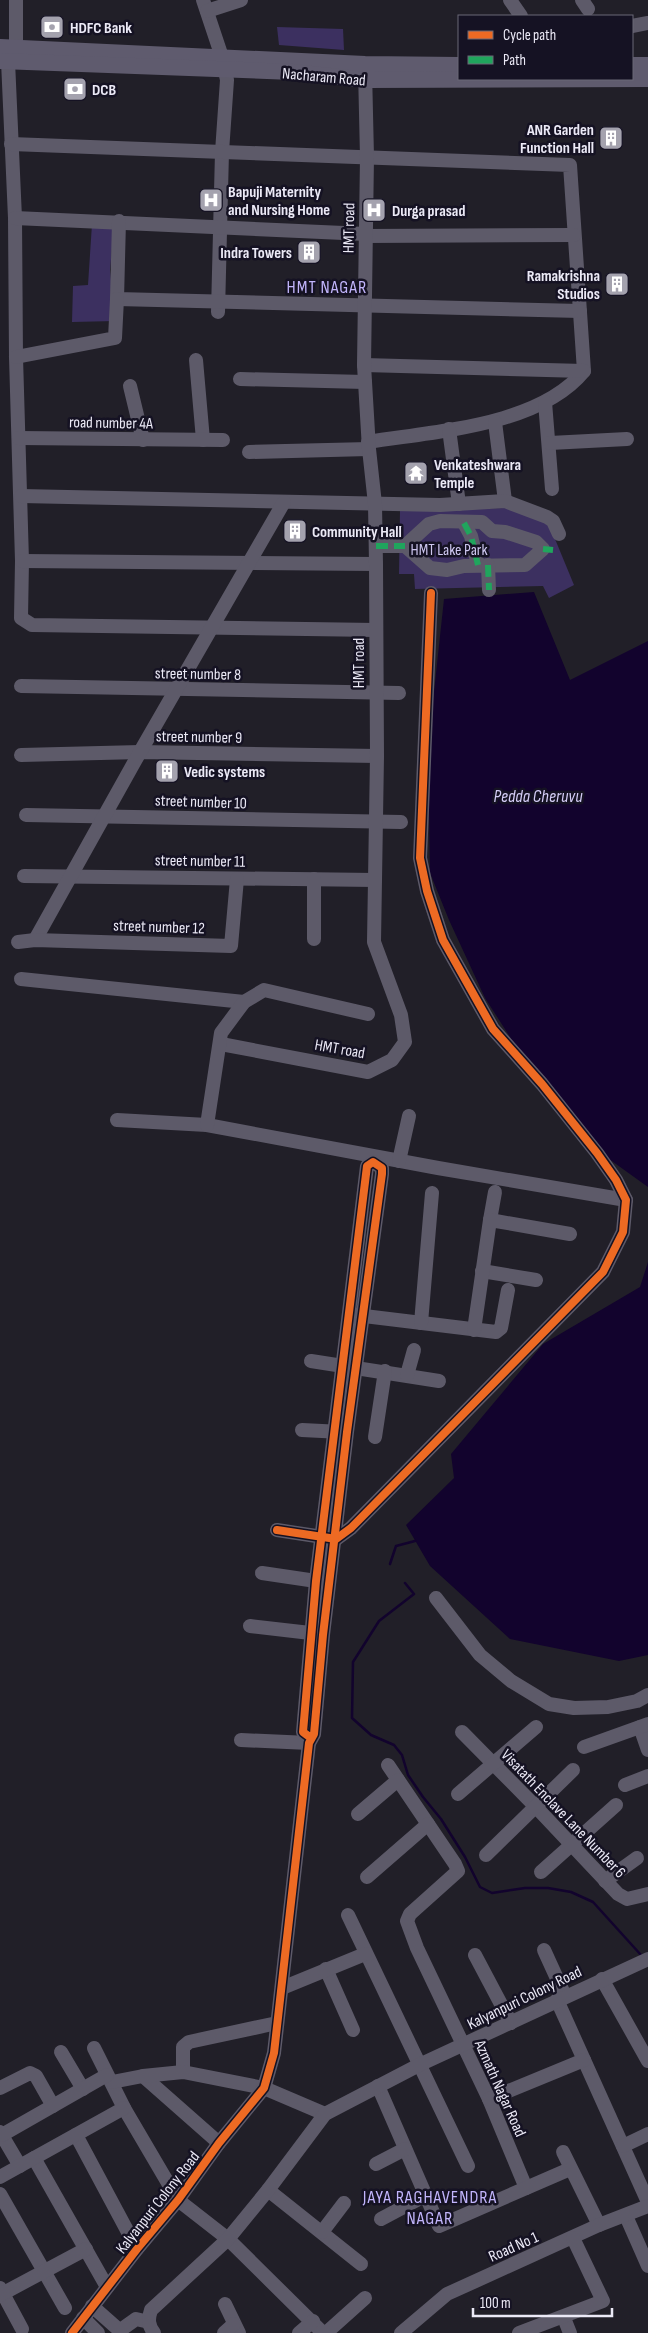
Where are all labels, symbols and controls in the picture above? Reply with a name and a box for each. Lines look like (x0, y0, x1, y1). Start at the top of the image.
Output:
bank icon: HDFC Bank (39, 14, 65, 40)
legend (458, 15, 633, 80)
place label: HDFC Bank (70, 19, 132, 38)
text: Cycle path (503, 26, 556, 45)
text: Path (503, 51, 526, 70)
street label: Nacharam Road (281, 64, 366, 91)
bank icon: DCB (62, 76, 88, 102)
place label: DCB (92, 81, 116, 100)
place label: ANR Garden Function Hall (520, 121, 594, 158)
building icon: ANR Garden Function Hall (598, 125, 624, 151)
place label: Bapuji Maternity and Nursing Home (228, 183, 330, 220)
hospital icon: Bapuji Maternity and Nursing Home (198, 187, 224, 213)
hospital icon: Durga prasad (361, 197, 387, 223)
place label: Durga prasad (392, 202, 465, 221)
street label: HMT road (340, 203, 359, 253)
building icon: Indra Towers (296, 239, 322, 265)
place label: Indra Towers (220, 244, 292, 263)
place label: Ramakrishna Studios (527, 267, 600, 304)
building icon: Ramakrishna Studios (604, 271, 630, 297)
district label: HMT NAGAR (287, 277, 367, 298)
street label: road number 4A (69, 413, 153, 434)
place label: Venkateshwara Temple (434, 456, 521, 493)
temple icon: Venkateshwara Temple (403, 460, 429, 486)
building icon: Community Hall (282, 518, 308, 544)
place label: Community Hall (312, 523, 402, 542)
park label: HMT Lake Park (411, 541, 488, 560)
street label: HMT road (350, 638, 369, 688)
street label: street number 8 (155, 664, 241, 685)
street label: street number 9 (156, 727, 242, 748)
building icon: Vedic systems (154, 758, 180, 784)
place label: Vedic systems (184, 763, 265, 782)
water label: Pedda Cheruvu (493, 786, 583, 807)
street label: street number 10 (155, 791, 247, 814)
street label: street number 11 (155, 851, 246, 872)
street label: street number 12 (113, 916, 205, 939)
street label: HMT road (313, 1036, 366, 1063)
street label: Visatath Enclave Lane Number 6 (497, 1746, 629, 1882)
street label: Kalyanpuri Colony Road (464, 1962, 585, 2034)
street label: Azmath Nagar Road (469, 2036, 529, 2140)
street label: Kalyanpuri Colony Road (112, 2148, 204, 2258)
district label: JAYA RAGHAVENDRA NAGAR (362, 2187, 497, 2229)
street label: Road No 1 (486, 2228, 542, 2267)
scale bar (473, 2286, 612, 2318)
text: 100 m (480, 2294, 511, 2313)

